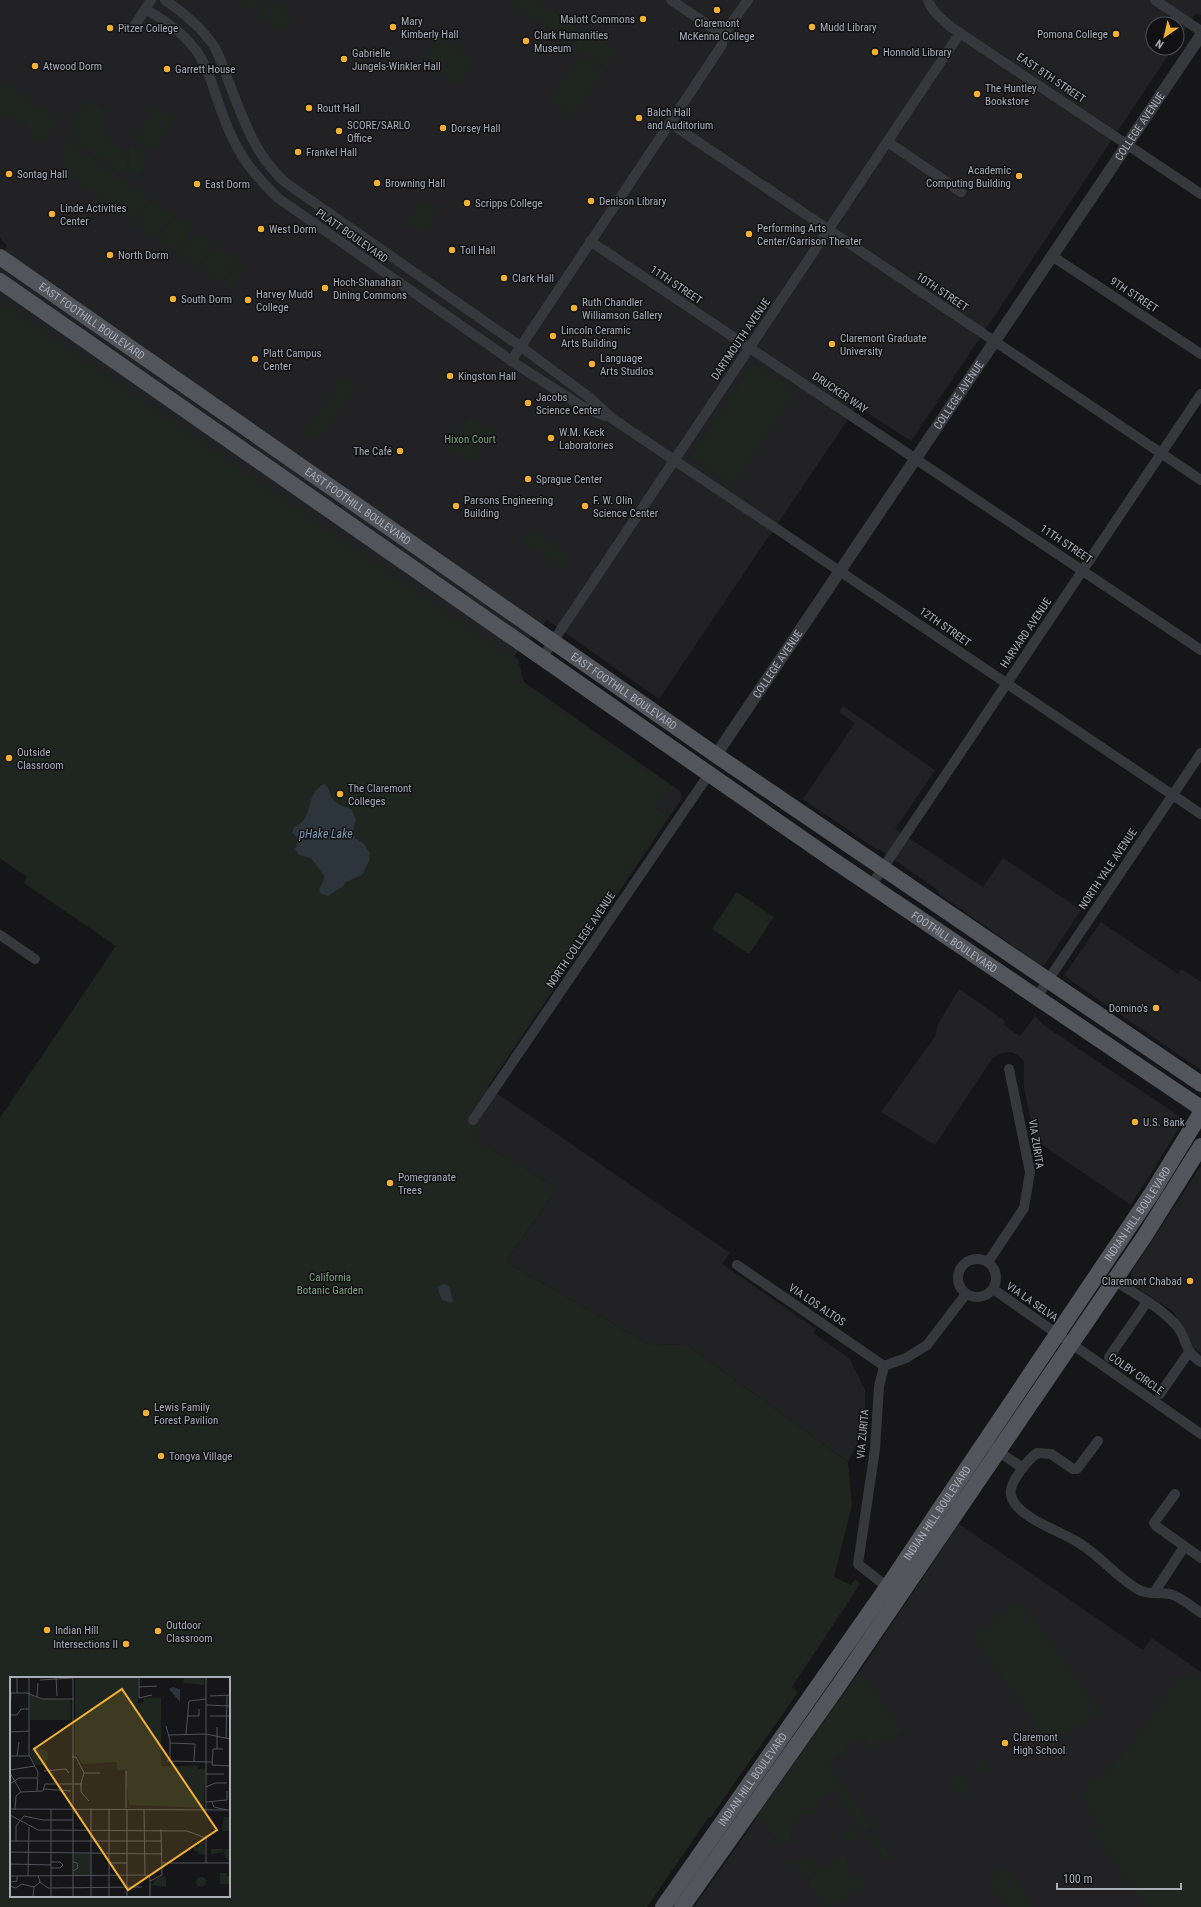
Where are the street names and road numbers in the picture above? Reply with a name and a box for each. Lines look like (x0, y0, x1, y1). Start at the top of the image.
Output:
street label: EAST 8TH STREET (1014, 50, 1088, 106)
street label: COLLEGE AVENUE (1112, 89, 1167, 163)
street label: PLATT BOULEVARD (314, 206, 390, 266)
street label: 11TH STREET (648, 263, 705, 307)
street label: 10TH STREET (914, 270, 971, 314)
street label: 9TH STREET (1108, 275, 1161, 315)
street label: EAST FOOTHILL BOULEVARD (36, 280, 147, 362)
street label: DARTMOUTH AVENUE (709, 295, 773, 382)
street label: COLLEGE AVENUE (931, 358, 986, 432)
street label: DRUCKER WAY (810, 370, 870, 416)
street label: EAST FOOTHILL BOULEVARD (302, 465, 413, 547)
street label: 11TH STREET (1038, 522, 1095, 566)
street label: HARVARD AVENUE (998, 595, 1055, 671)
street label: 12TH STREET (917, 604, 974, 650)
street label: COLLEGE AVENUE (750, 627, 805, 700)
street label: EAST FOOTHILL BOULEVARD (568, 650, 679, 732)
street label: NORTH YALE AVENUE (1076, 826, 1140, 912)
street label: NORTH COLLEGE AVENUE (544, 889, 618, 991)
street label: FOOTHILL BOULEVARD (909, 908, 1000, 975)
street label: VIA ZURITA (1026, 1118, 1046, 1170)
street label: INDIAN HILL BOULEVARD (1102, 1164, 1173, 1264)
street label: VIA LA SELVA (1004, 1280, 1061, 1325)
street label: VIA LOS ALTOS (786, 1281, 848, 1329)
street label: COLBY CIRCLE (1106, 1350, 1166, 1398)
street label: VIA ZURITA (854, 1408, 872, 1459)
street label: INDIAN HILL BOULEVARD (901, 1463, 973, 1563)
street label: INDIAN HILL BOULEVARD (715, 1730, 790, 1828)

